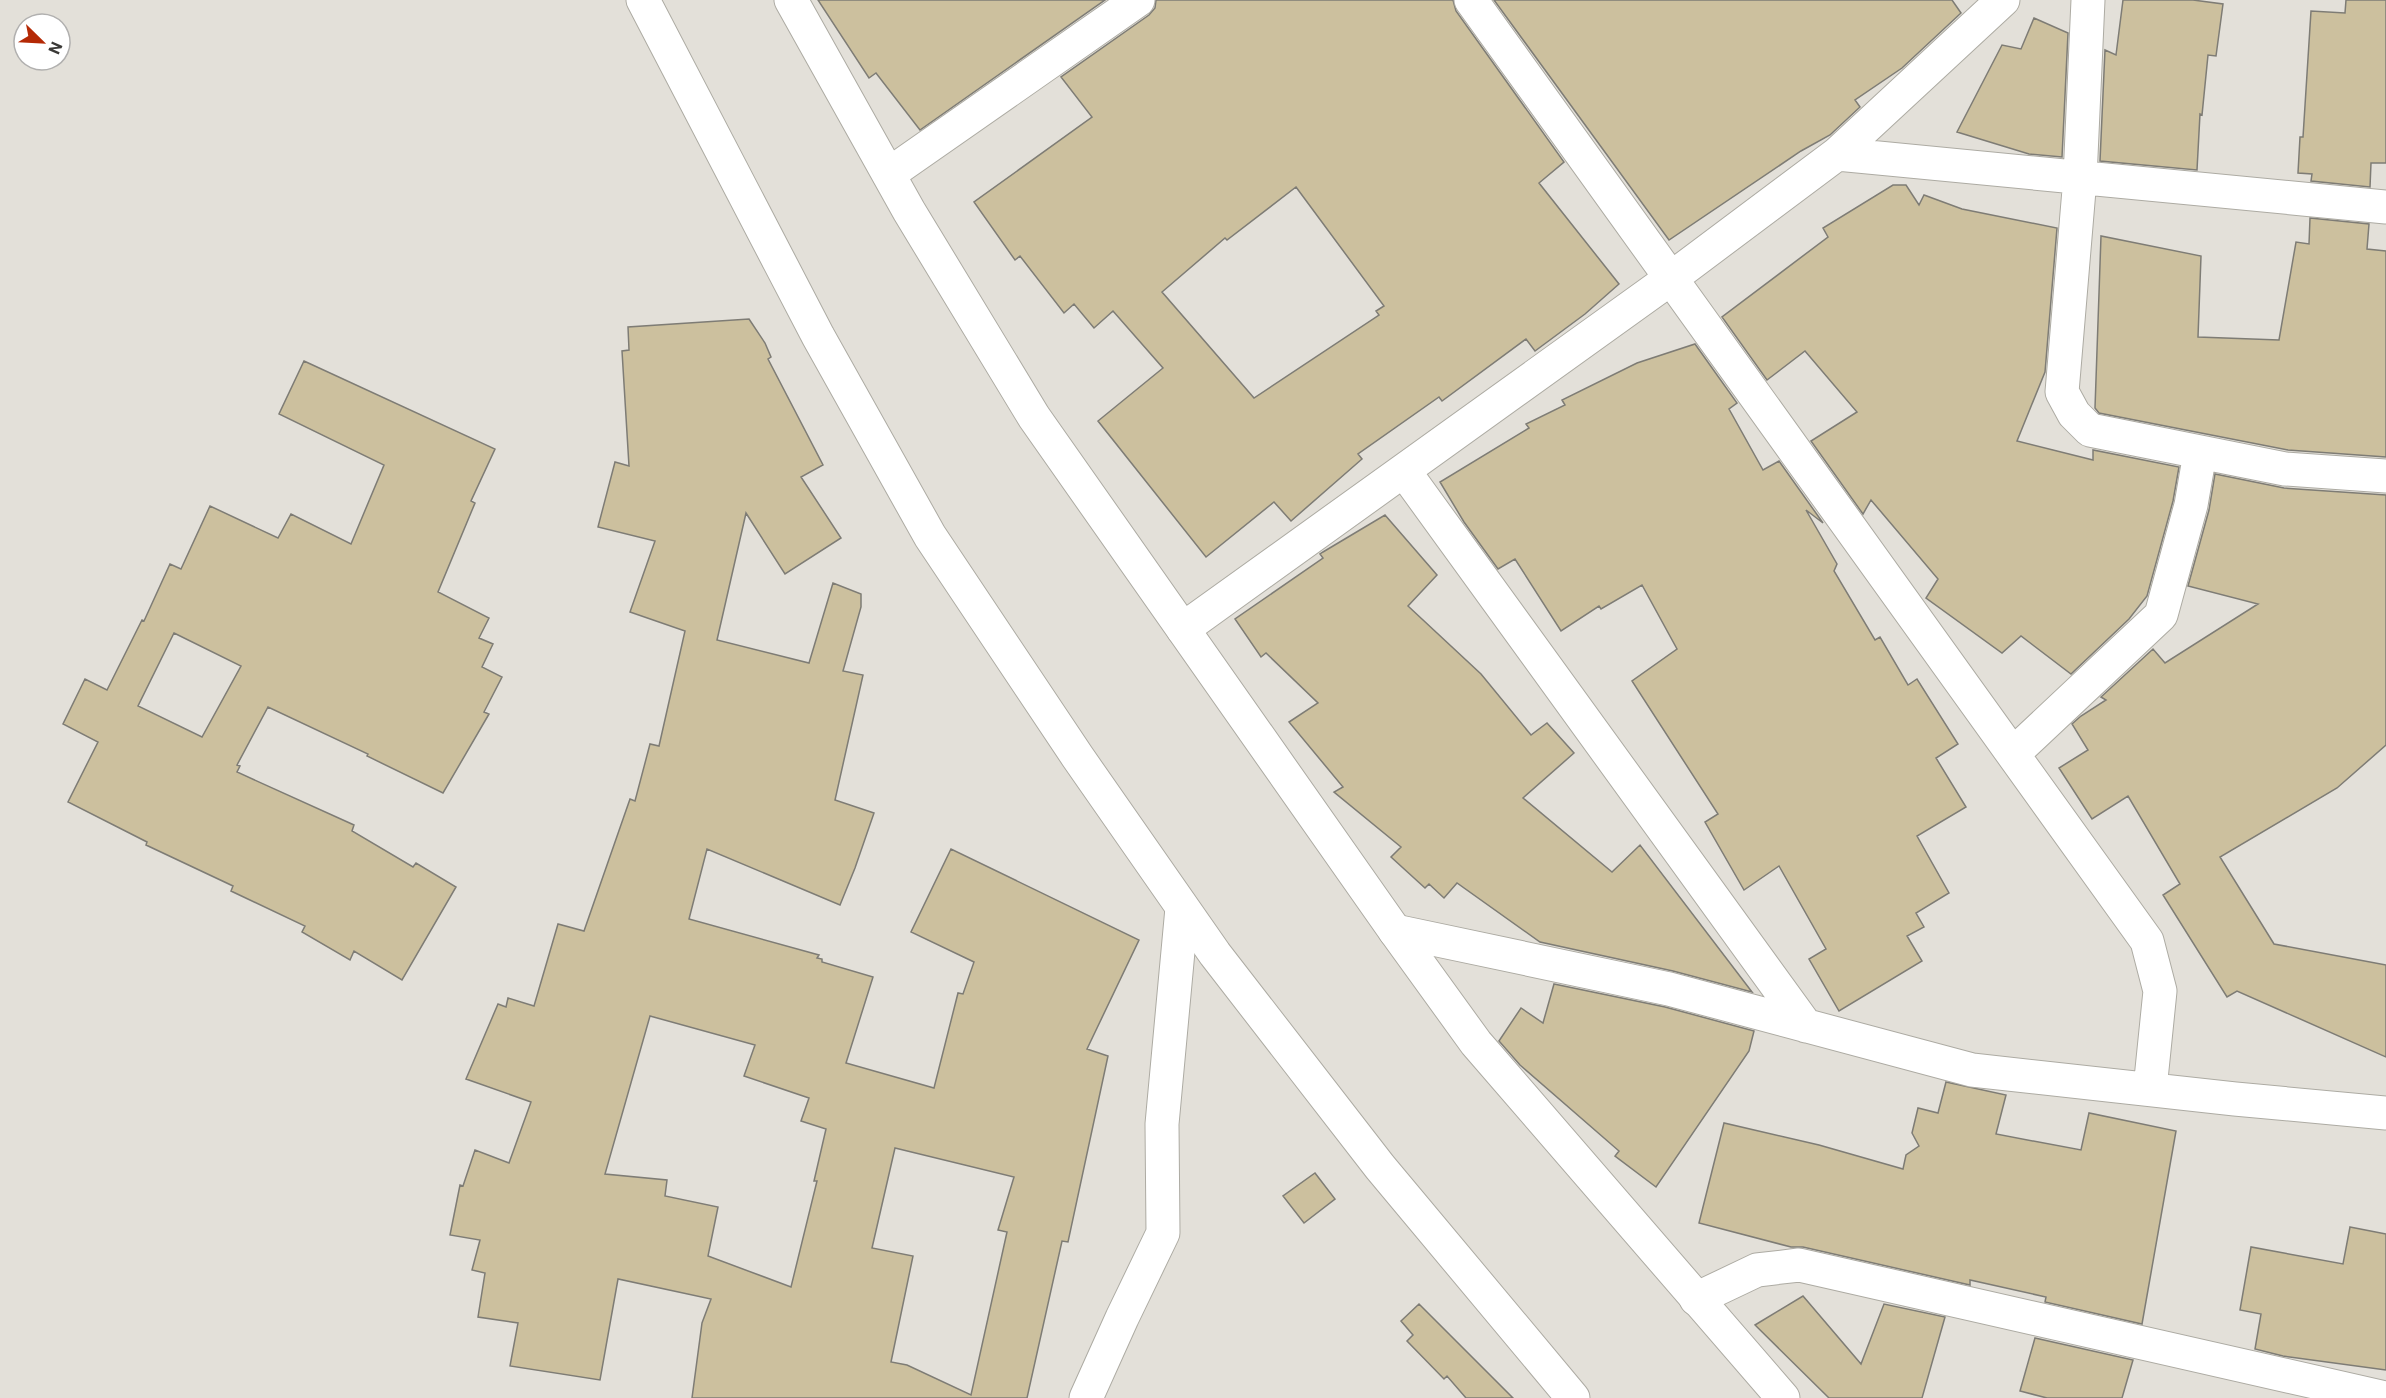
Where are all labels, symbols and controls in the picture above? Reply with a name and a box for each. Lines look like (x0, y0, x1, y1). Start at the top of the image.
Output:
north arrow (12, 12, 72, 72)
text: N (44, 39, 66, 57)

